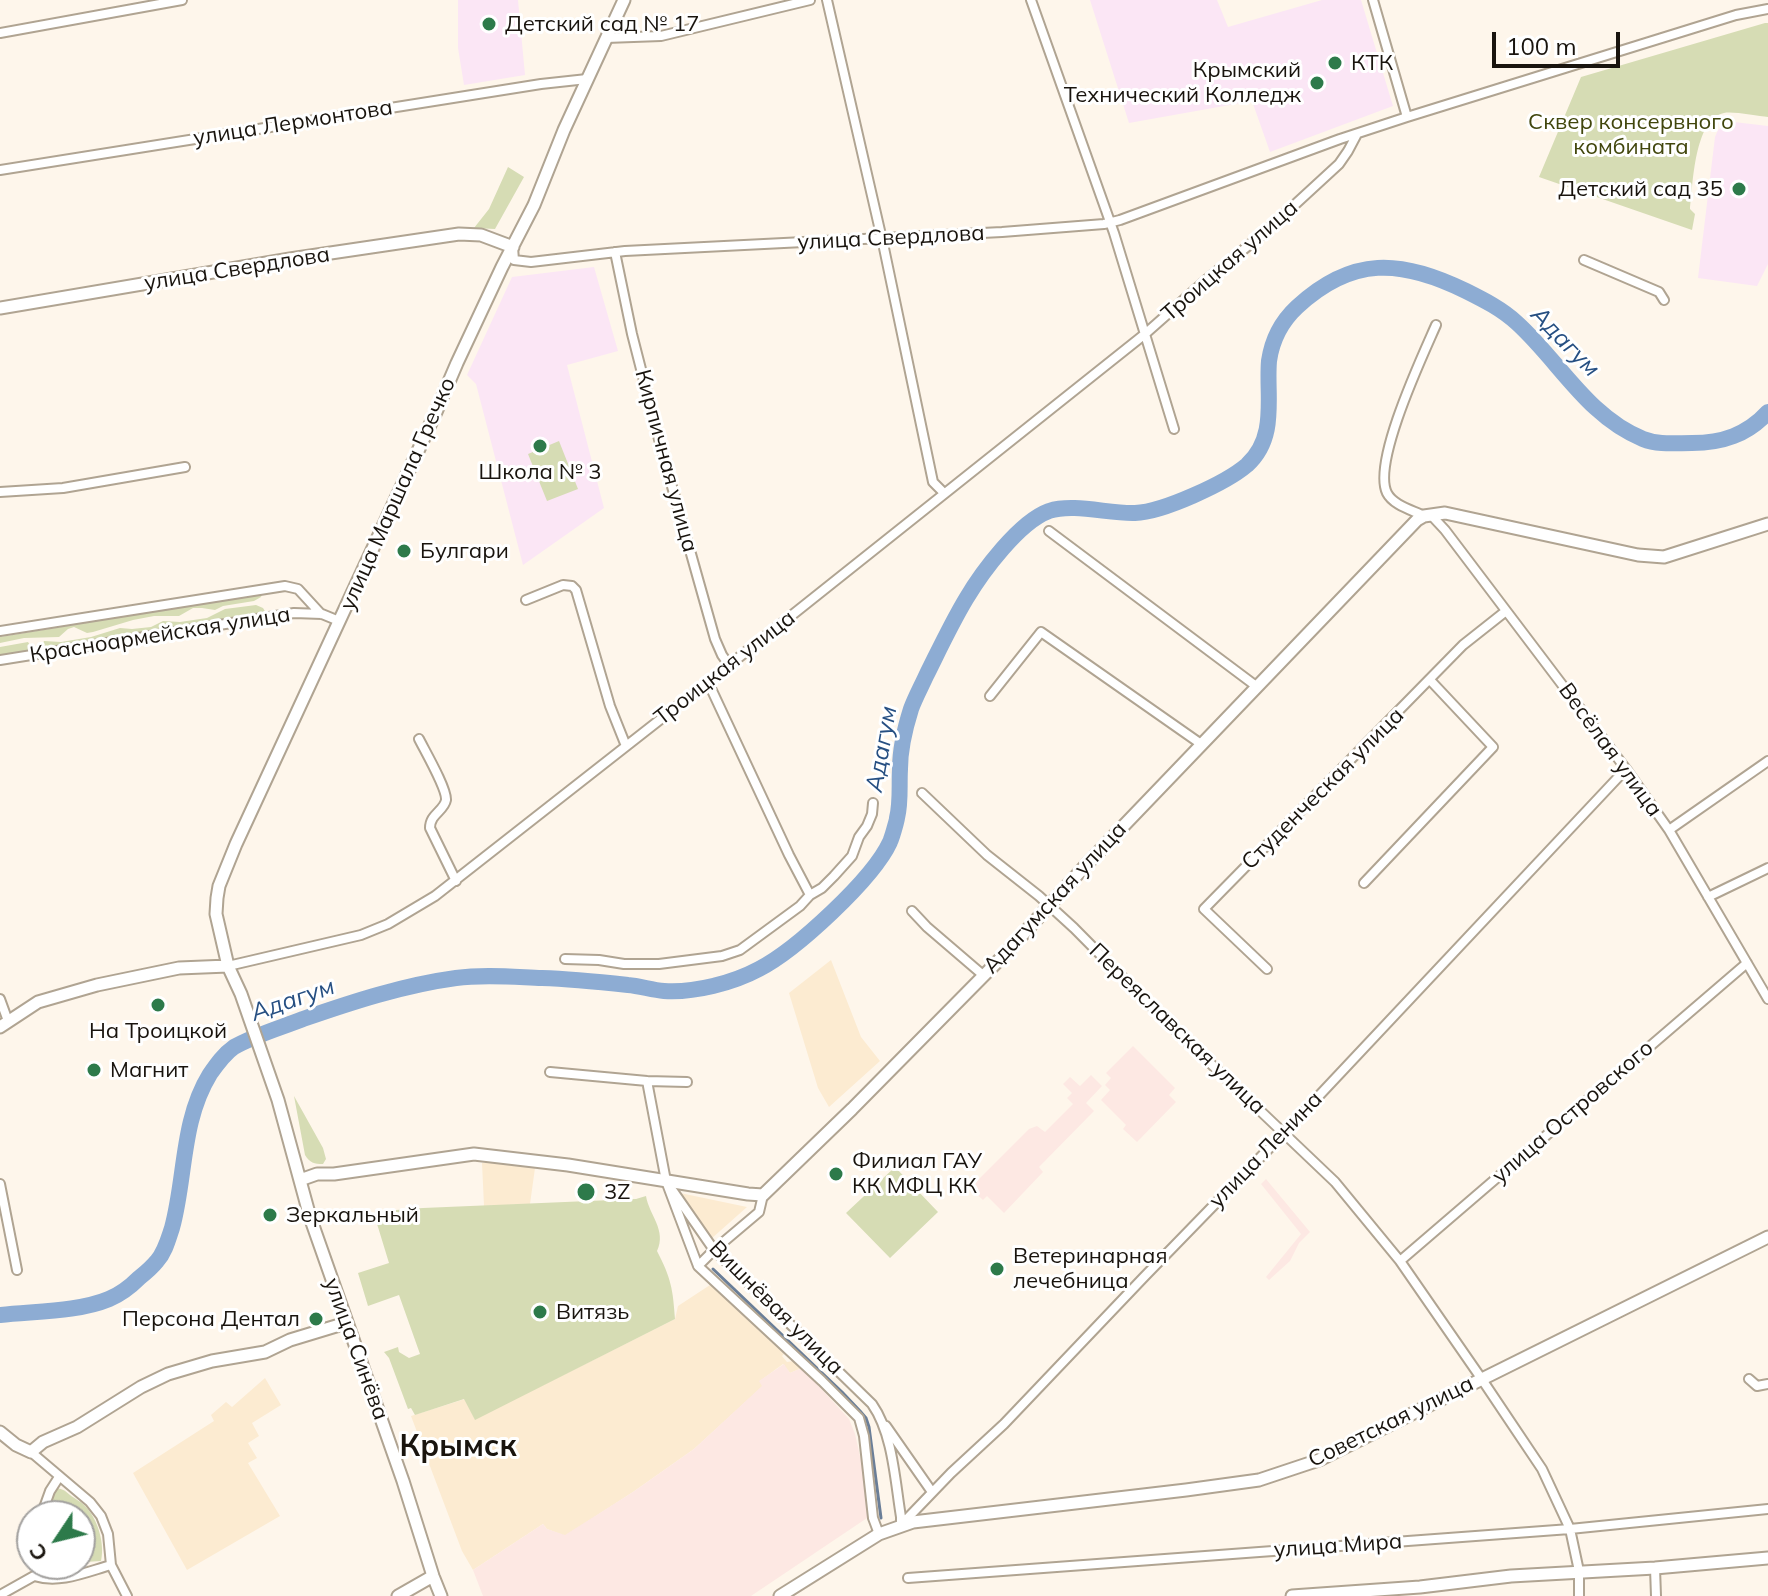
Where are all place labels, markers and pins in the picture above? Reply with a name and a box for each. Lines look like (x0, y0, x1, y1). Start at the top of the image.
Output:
place label: Детский сад № 17 (505, 11, 699, 37)
marker: Детский сад № 17 (480, 15, 498, 33)
place label: КТК (1351, 50, 1393, 76)
marker: КТК (1326, 54, 1344, 72)
place label: Крымский Технический Колледж (1064, 57, 1301, 108)
marker: Крымский Технический Колледж (1308, 74, 1326, 92)
place label: Детский сад 35 (1558, 176, 1723, 202)
marker: Детский сад 35 (1730, 180, 1748, 198)
marker: Школа № 3 (531, 437, 549, 455)
place label: Школа № 3 (478, 459, 602, 485)
place label: Булгари (420, 538, 509, 564)
marker: Булгари (395, 542, 413, 560)
marker: На Троицкой (149, 996, 167, 1014)
place label: На Троицкой (89, 1018, 227, 1044)
place label: Магнит (110, 1057, 188, 1083)
marker: Магнит (85, 1061, 103, 1079)
place label: Филиал ГАУ КК МФЦ КК (852, 1148, 982, 1200)
marker: Филиал ГАУ КК МФЦ КК (827, 1165, 845, 1183)
place label: 3Z (604, 1179, 630, 1205)
marker: 3Z (575, 1181, 597, 1203)
place label: Зеркальный (286, 1202, 419, 1228)
marker: Зеркальный (261, 1206, 279, 1224)
place label: Ветеринарная лечебница (1013, 1243, 1167, 1294)
marker: Ветеринарная лечебница (988, 1260, 1006, 1278)
place label: Витязь (556, 1299, 629, 1325)
marker: Витязь (531, 1303, 549, 1321)
place label: Персона Дентал (122, 1306, 300, 1332)
marker: Персона Дентал (307, 1310, 325, 1328)

